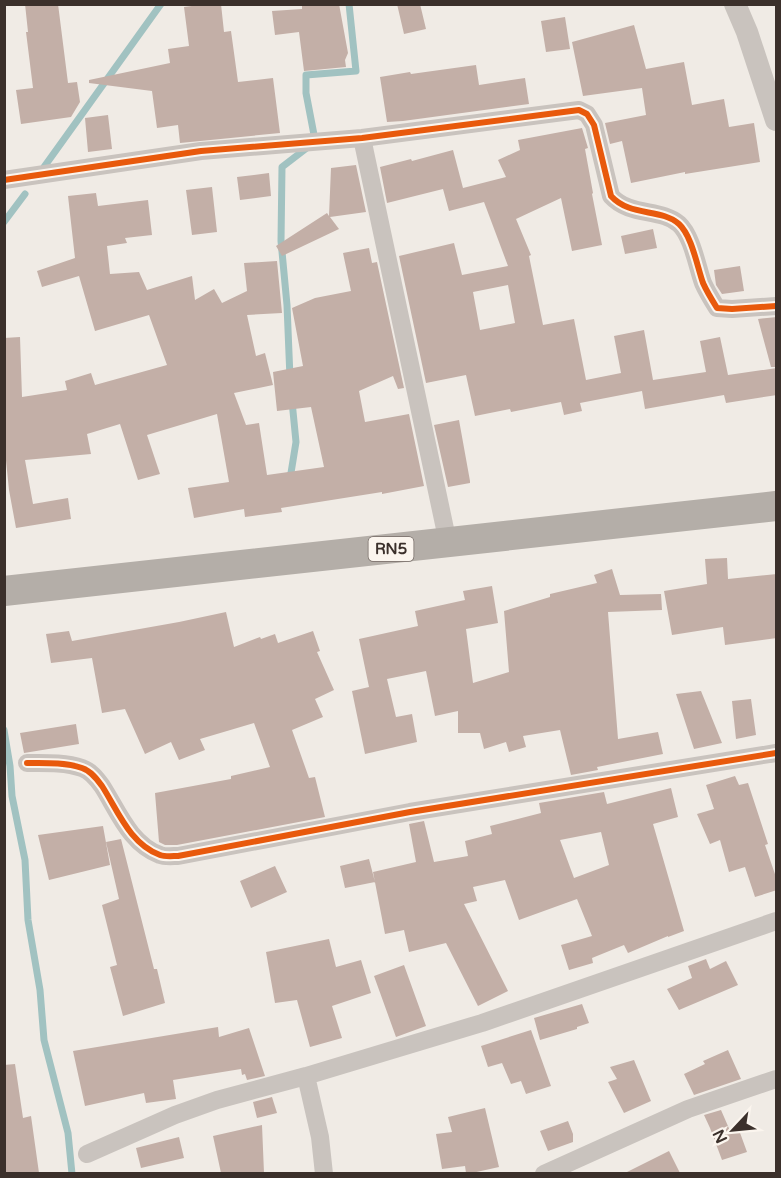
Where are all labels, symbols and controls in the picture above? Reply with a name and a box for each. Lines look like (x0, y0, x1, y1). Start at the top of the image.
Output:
road number: RN5 (368, 537, 414, 561)
north arrow (703, 1100, 763, 1160)
text: N (709, 1126, 732, 1146)

